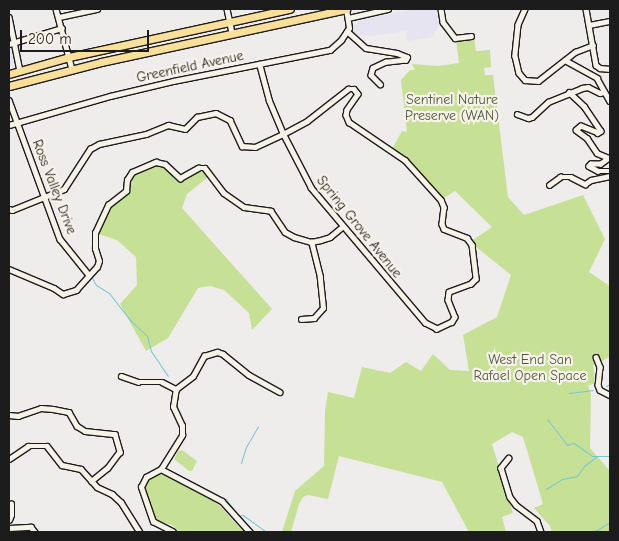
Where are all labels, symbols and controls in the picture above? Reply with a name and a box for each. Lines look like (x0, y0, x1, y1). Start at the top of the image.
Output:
scale bar (22, 20, 151, 52)
text: 200 m (28, 30, 72, 48)
street label: Greenfield Avenue (135, 47, 245, 87)
park label: Sentinel Nature Preserve (WAN) (405, 92, 499, 124)
street label: Ross Valley Drive (28, 137, 80, 237)
street label: Spring Grove Avenue (313, 173, 405, 281)
park label: West End San Rafael Open Space (473, 352, 587, 384)

